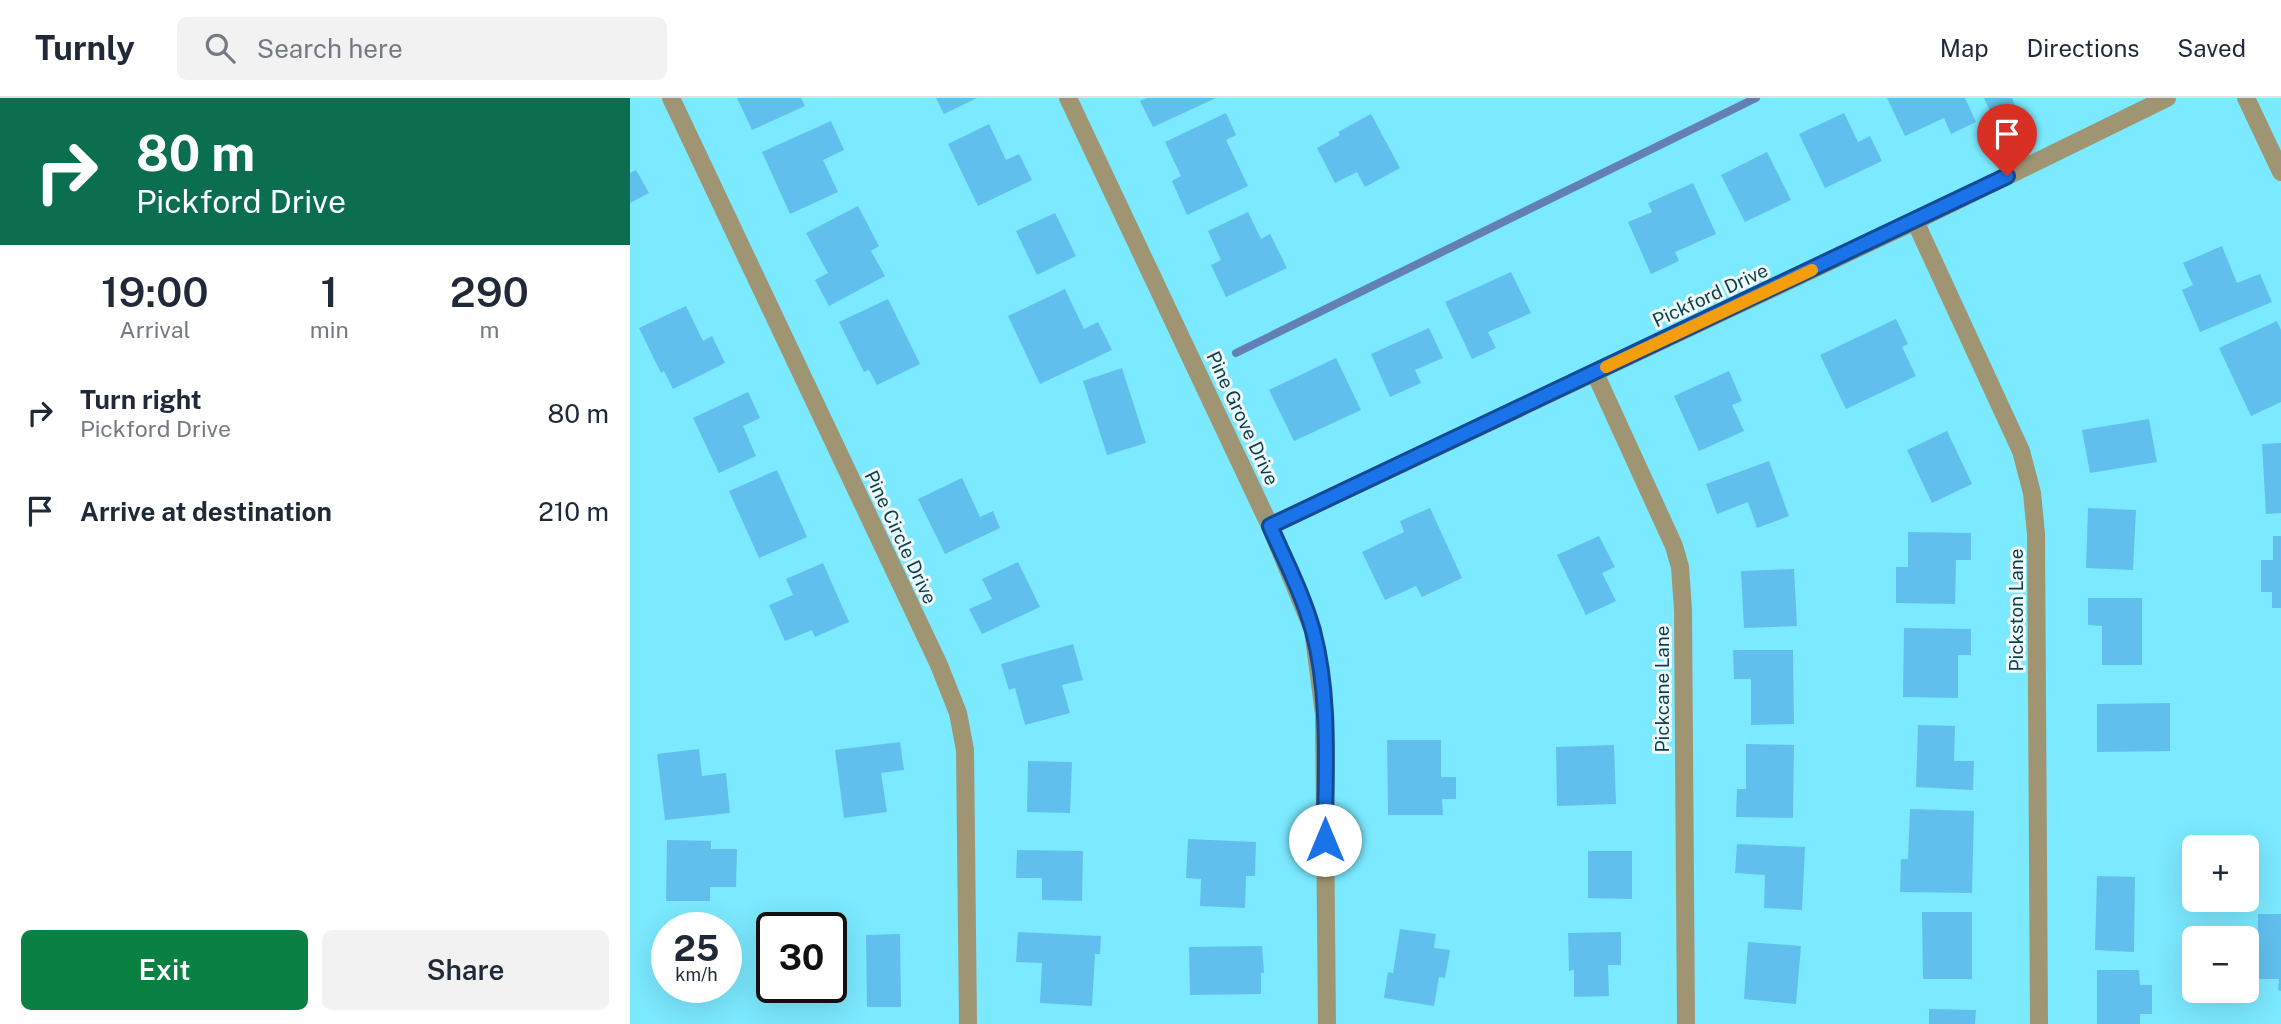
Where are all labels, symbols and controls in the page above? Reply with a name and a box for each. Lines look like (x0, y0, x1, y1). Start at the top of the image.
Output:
search box (177, 17, 667, 80)
text: Turnly (35, 29, 135, 67)
icon: search (201, 29, 239, 67)
text: Search here (257, 33, 403, 64)
text: Map (1940, 34, 1989, 62)
text: Directions (2027, 34, 2139, 62)
text: Saved (2177, 34, 2246, 62)
pin (1977, 104, 2037, 176)
icon: arrive (1988, 115, 2026, 153)
text: 80 m (136, 124, 255, 182)
icon: right (21, 126, 112, 217)
text: Pickford Drive (136, 183, 346, 220)
street label: Pickford Drive (1649, 259, 1771, 331)
text: 19:00 (101, 267, 209, 316)
text: 1 (320, 267, 338, 316)
text: 290 (450, 267, 529, 316)
text: Arrival (119, 316, 190, 343)
text: min (310, 316, 349, 343)
text: m (479, 316, 499, 343)
street label: Pine Grove Drive (1202, 348, 1284, 488)
text: Turn right (80, 384, 202, 415)
icon: right (21, 394, 59, 432)
text: 80 m (548, 398, 609, 429)
text: Pickford Drive (80, 415, 231, 442)
street label: Pine Circle Drive (860, 467, 942, 607)
icon: arrive (21, 492, 59, 530)
text: Arrive at destination (80, 496, 332, 527)
text: 210 m (538, 496, 609, 527)
street label: Pickston Lane (2005, 548, 2027, 672)
street label: Pickcane Lane (1651, 625, 1673, 753)
position arrow (1288, 803, 1362, 877)
map controls (2182, 835, 2259, 1003)
button: + (2182, 835, 2259, 912)
speed limit sign: 30 (756, 912, 847, 1003)
button: − (2182, 926, 2259, 1003)
text: 25 (674, 928, 719, 969)
button: Exit (21, 930, 308, 1010)
button: Share (322, 930, 609, 1010)
text: km/h (675, 964, 718, 985)

